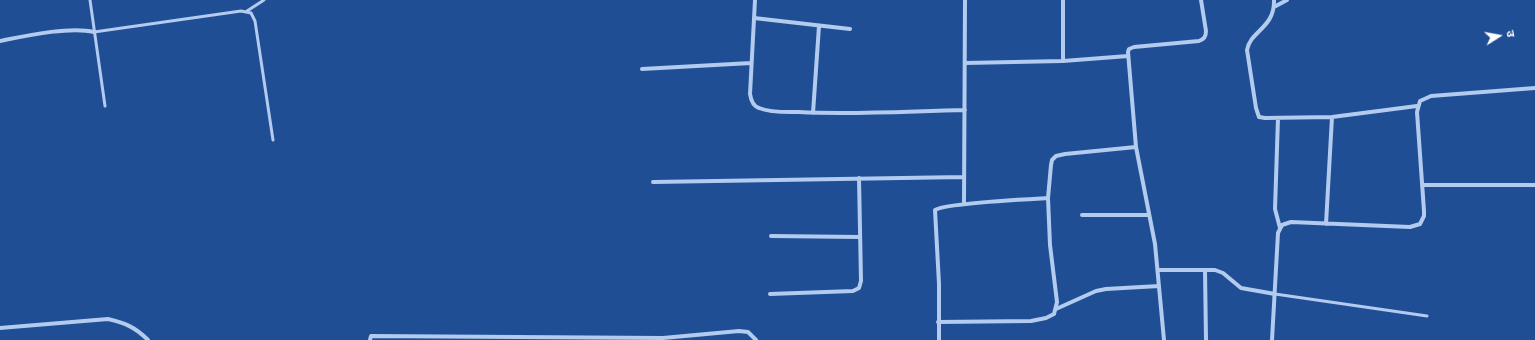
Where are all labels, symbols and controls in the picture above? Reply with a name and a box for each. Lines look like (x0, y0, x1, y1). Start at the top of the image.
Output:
north arrow (1479, 16, 1519, 56)
text: उ (1503, 29, 1518, 38)

